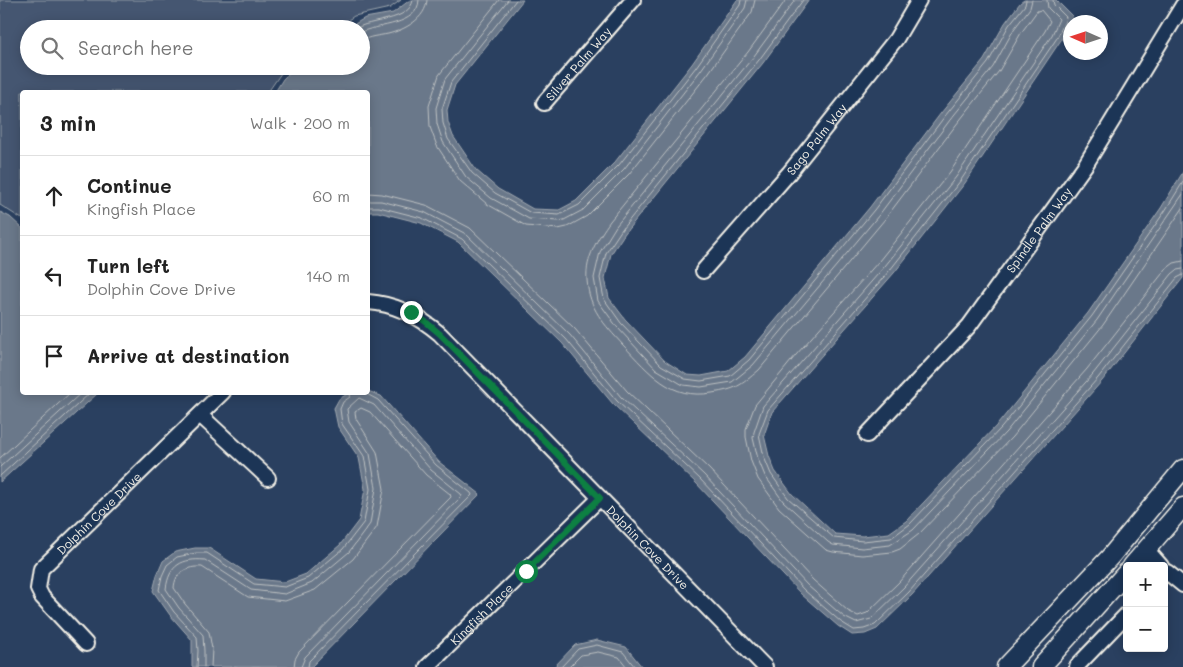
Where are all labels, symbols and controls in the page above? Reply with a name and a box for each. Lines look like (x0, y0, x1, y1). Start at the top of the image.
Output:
north arrow (1063, 15, 1108, 60)
search box (20, 20, 370, 75)
street label: Silver Palm Way (542, 23, 614, 104)
icon: search (38, 34, 66, 62)
text: Search here (78, 35, 194, 60)
street label: Sago Palm Way (783, 100, 850, 178)
text: 3 min (40, 109, 96, 136)
text: Walk · 200 m (250, 112, 350, 133)
text: Continue (87, 173, 172, 198)
icon: ahead (40, 182, 68, 210)
street label: Spindle Palm Way (1002, 184, 1075, 276)
text: 60 m (313, 185, 350, 206)
text: Kingfish Place (87, 198, 196, 219)
text: Turn left (87, 253, 170, 278)
icon: left (40, 262, 68, 290)
text: 140 m (306, 265, 350, 286)
text: Dolphin Cove Drive (87, 278, 236, 299)
route end (400, 301, 423, 324)
icon: arrive (40, 342, 68, 370)
text: Arrive at destination (87, 343, 290, 368)
street label: Dolphin Cove Drive (53, 468, 144, 558)
street label: Dolphin Cove Drive (603, 502, 693, 593)
route start (515, 560, 538, 583)
map controls (1123, 562, 1168, 652)
button: + (1123, 562, 1168, 607)
street label: Kingfish Place (447, 580, 516, 648)
button: − (1123, 607, 1168, 652)

